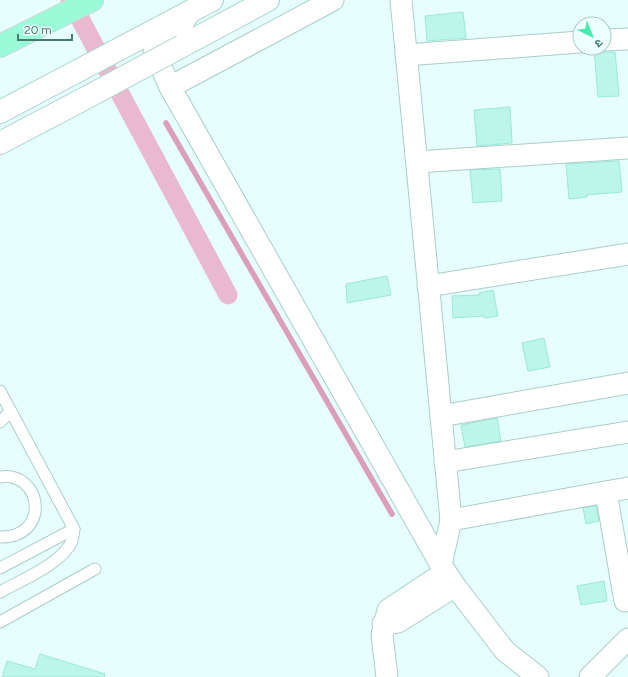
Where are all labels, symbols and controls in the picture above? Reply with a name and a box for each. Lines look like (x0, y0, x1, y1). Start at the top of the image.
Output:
scale bar (18, 16, 72, 42)
north arrow (572, 16, 612, 56)
text: 20 m (24, 23, 52, 37)
text: उ (591, 36, 605, 50)

